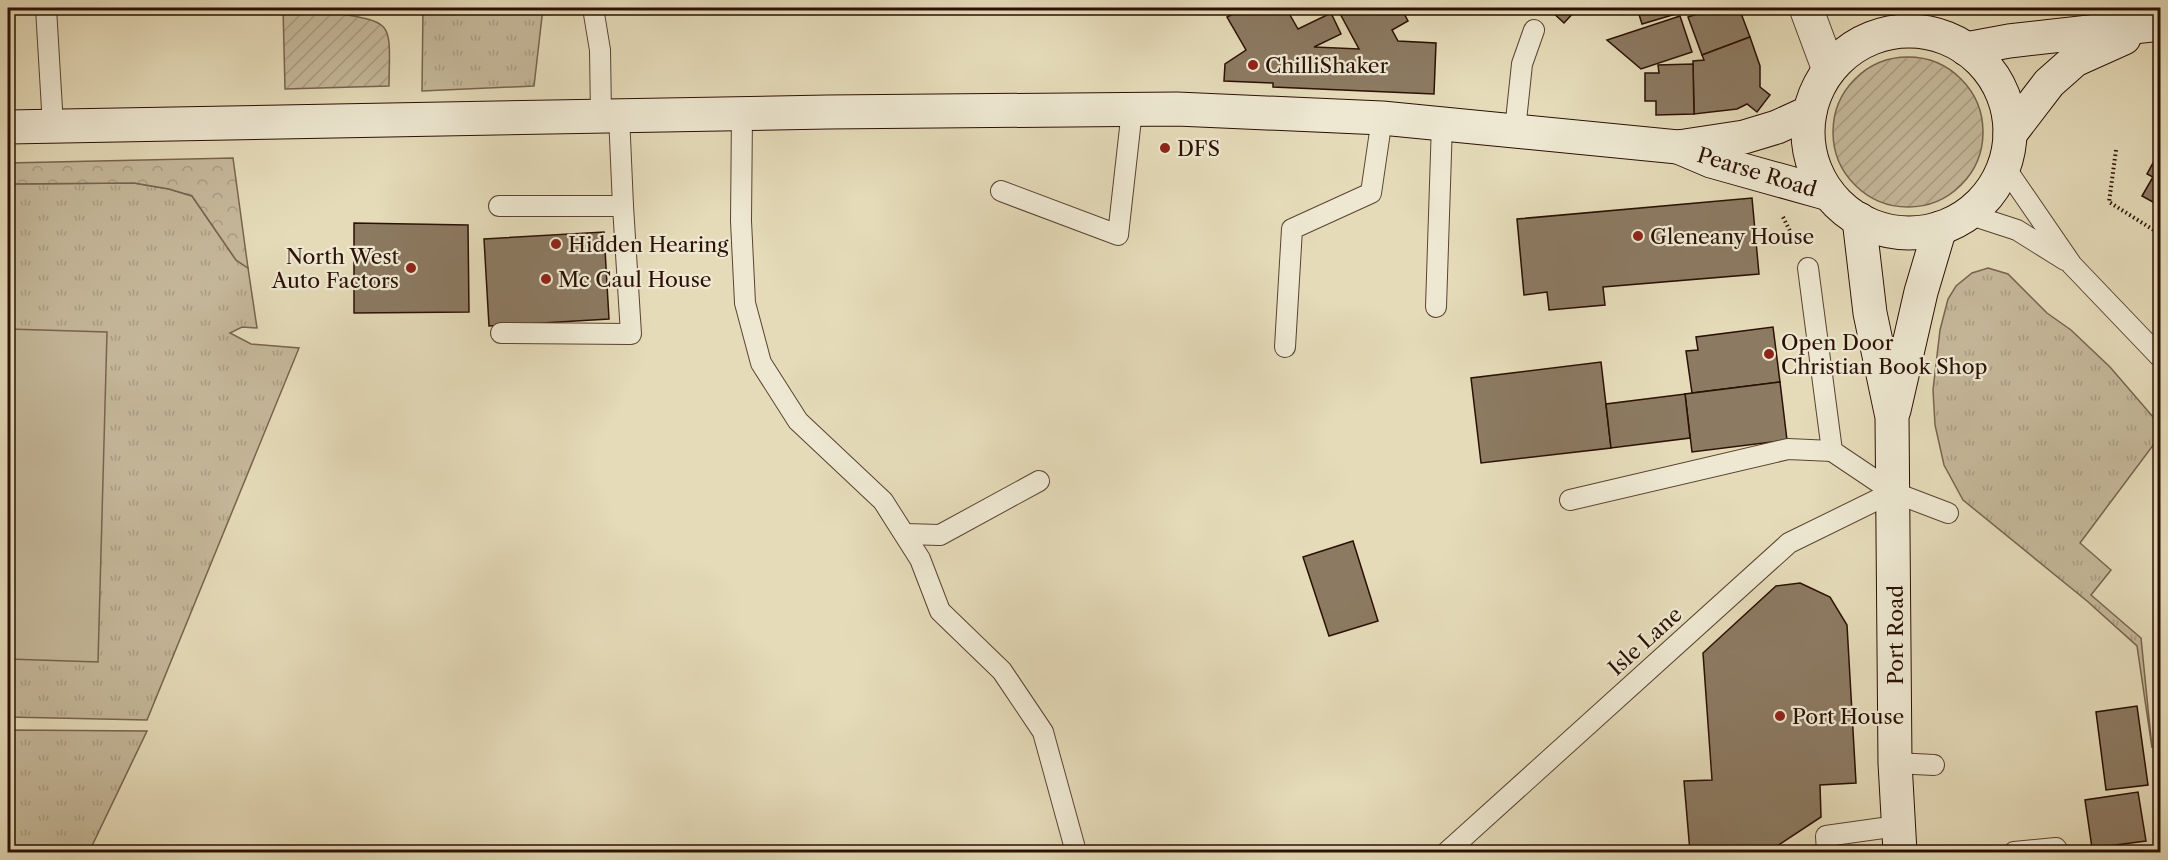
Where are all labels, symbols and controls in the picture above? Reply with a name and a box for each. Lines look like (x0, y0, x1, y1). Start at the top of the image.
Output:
place label: ChilliShaker (1265, 53, 1388, 78)
marker: ChilliShaker (1246, 58, 1260, 72)
place label: DFS (1177, 136, 1220, 161)
marker: DFS (1158, 141, 1172, 155)
street label: Pearse Road (1694, 142, 1820, 202)
place label: Gleneany House (1650, 224, 1814, 249)
marker: Gleneany House (1631, 229, 1645, 243)
place label: Hidden Hearing (568, 232, 729, 257)
marker: Hidden Hearing (549, 237, 563, 251)
place label: North West Auto Factors (271, 244, 400, 293)
marker: North West Auto Factors (404, 261, 418, 275)
place label: Mc Caul House (558, 267, 712, 292)
marker: Mc Caul House (539, 272, 553, 286)
place label: Open Door Christian Book Shop (1781, 330, 1988, 379)
marker: Open Door Christian Book Shop (1762, 347, 1776, 361)
street label: Port Road (1883, 585, 1908, 685)
street label: Isle Lane (1603, 602, 1687, 680)
place label: Port House (1792, 704, 1904, 729)
marker: Port House (1773, 709, 1787, 723)

